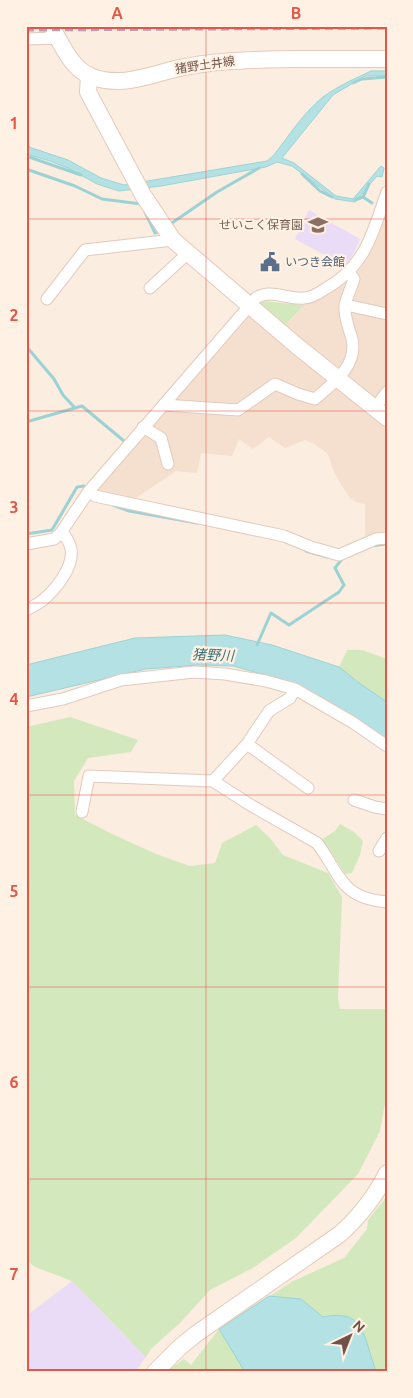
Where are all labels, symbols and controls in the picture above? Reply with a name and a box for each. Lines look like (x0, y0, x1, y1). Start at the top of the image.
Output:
text: A (111, 4, 123, 22)
text: B (291, 4, 301, 22)
street label: 猪野土井線 (174, 54, 236, 75)
text: 1 (9, 114, 19, 132)
school or university icon: せいこく保育園 (307, 214, 329, 236)
place label: せいこく保育園 (219, 218, 303, 231)
public building icon: いつき会館 (259, 251, 281, 273)
place label: いつき会館 (285, 255, 345, 268)
text: 2 (9, 306, 19, 324)
text: 3 (9, 498, 19, 516)
water label: 猪野川 (192, 646, 236, 664)
text: 4 (9, 690, 19, 708)
text: 5 (9, 882, 19, 900)
text: 6 (9, 1073, 19, 1091)
text: 7 (9, 1265, 19, 1283)
north arrow (326, 1310, 376, 1360)
text: N (350, 1317, 368, 1336)

